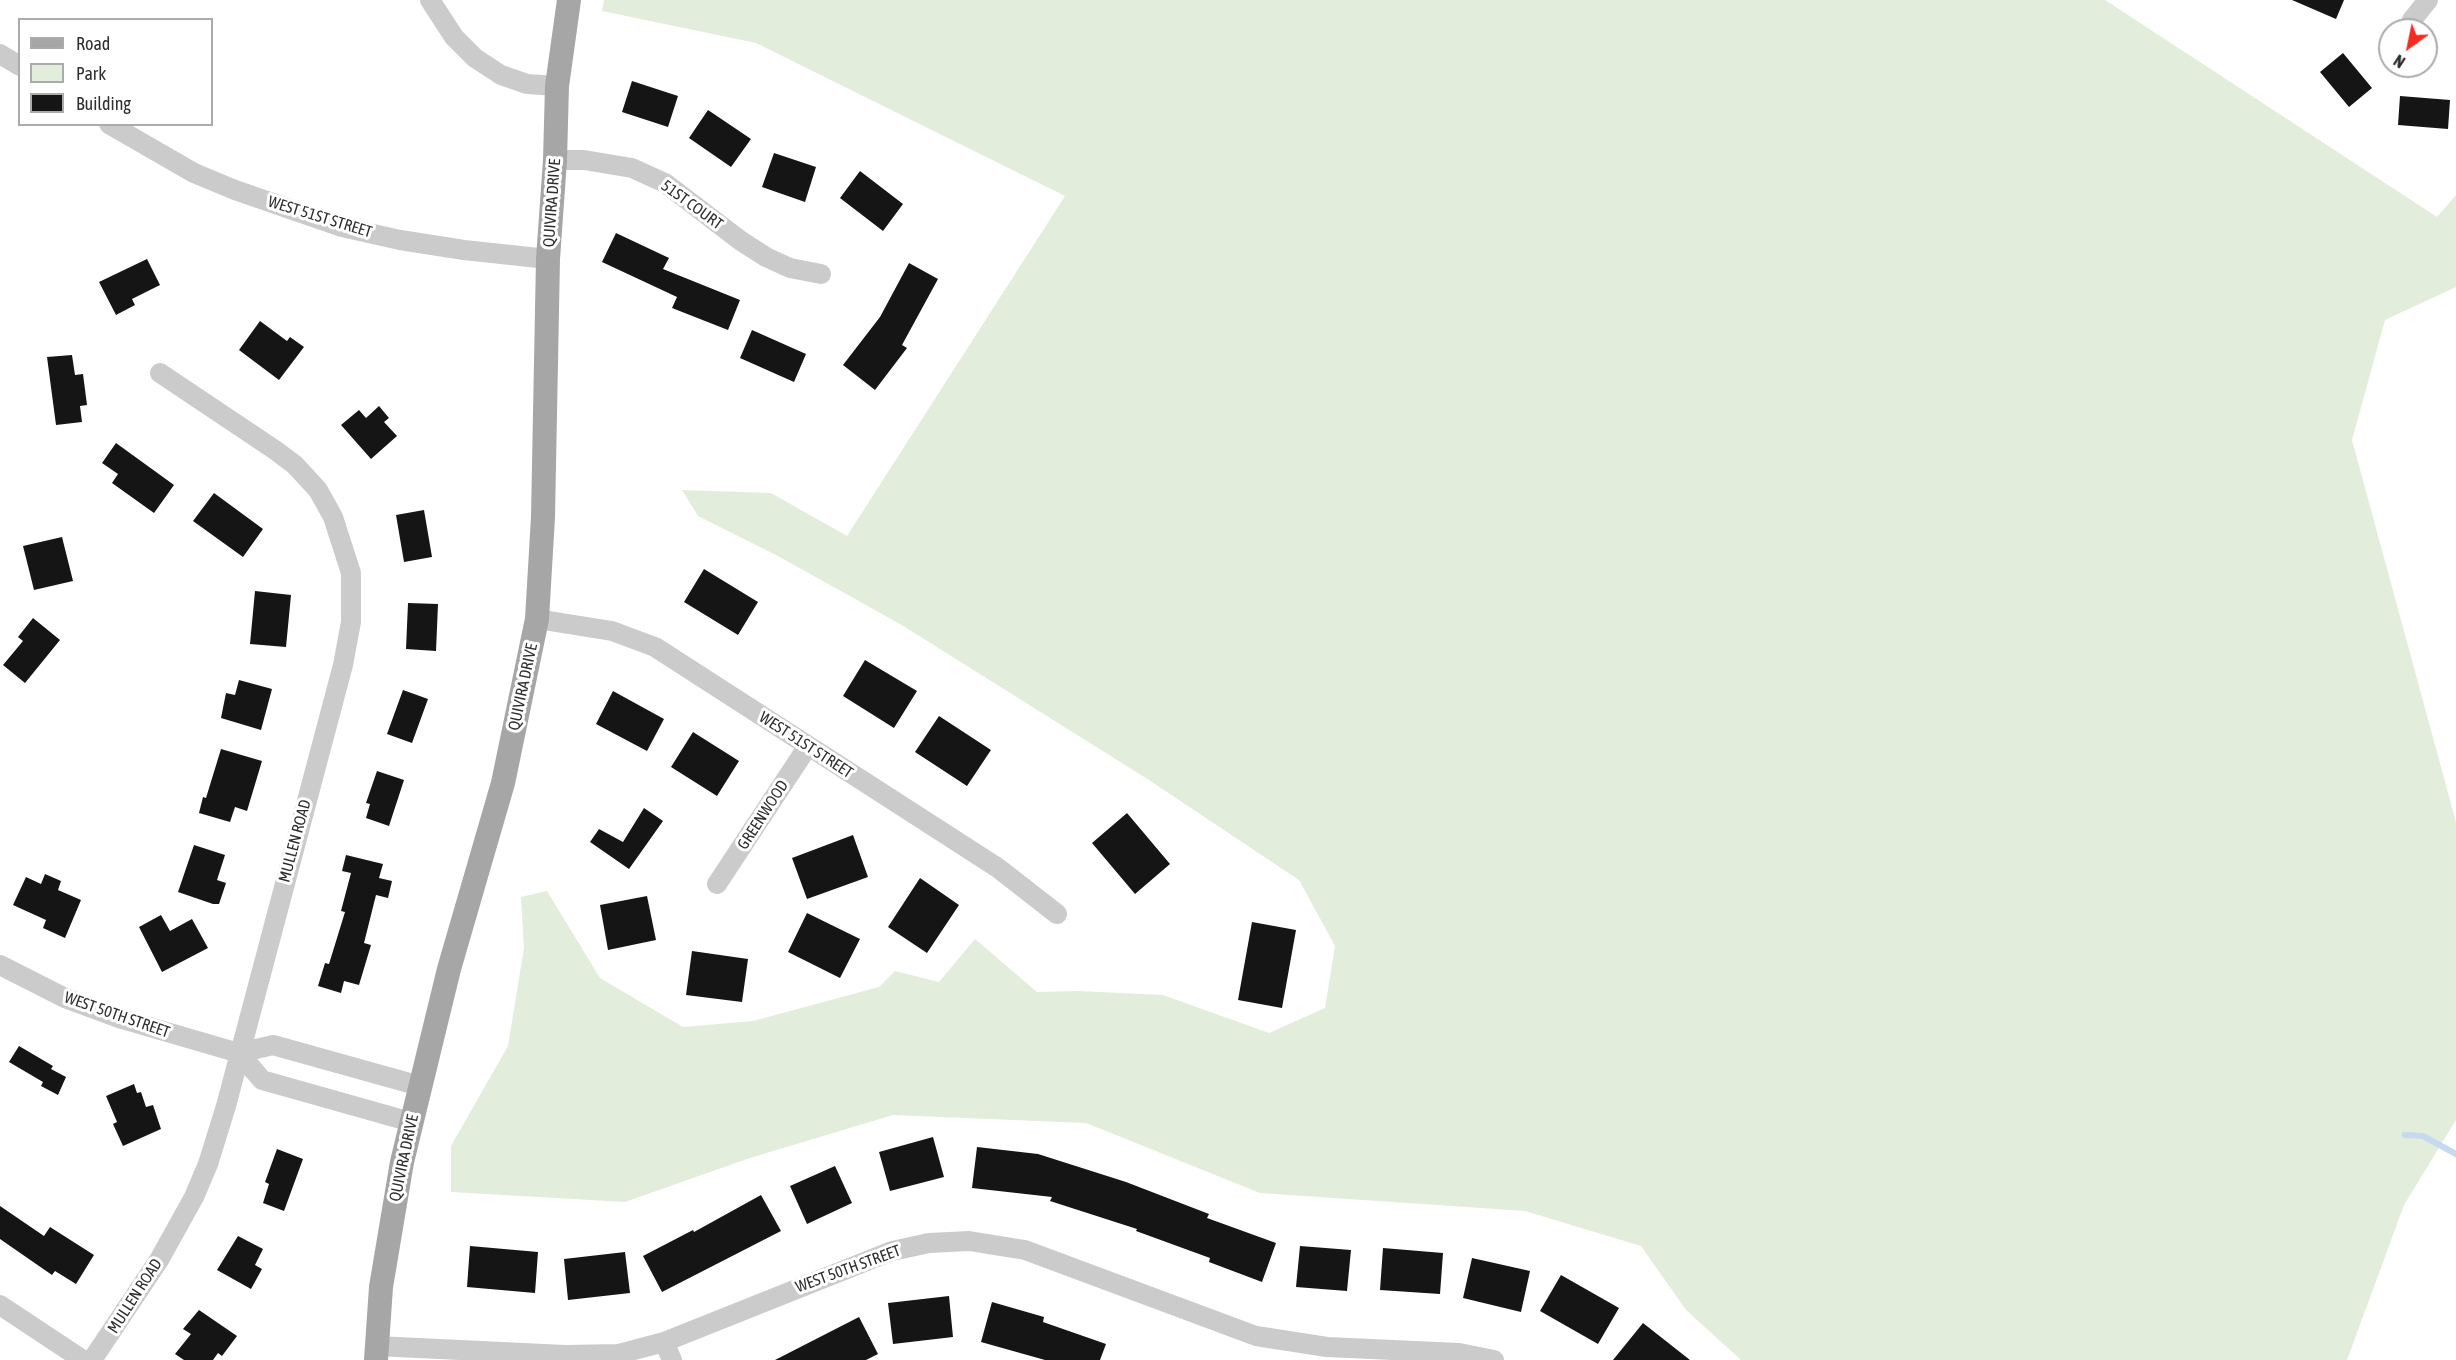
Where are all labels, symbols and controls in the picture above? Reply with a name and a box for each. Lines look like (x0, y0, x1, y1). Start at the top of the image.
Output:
legend (18, 18, 213, 126)
north arrow (2378, 18, 2438, 78)
text: Road (76, 33, 110, 54)
text: N (2390, 51, 2408, 72)
text: Park (76, 63, 106, 84)
text: Building (76, 93, 131, 114)
street label: QUIVIRA DRIVE (539, 158, 565, 248)
street label: 51ST COURT (657, 176, 727, 234)
street label: WEST 51ST STREET (266, 192, 374, 242)
street label: QUIVIRA DRIVE (504, 642, 542, 732)
street label: WEST 51ST STREET (756, 708, 856, 782)
street label: GREENWOOD (734, 777, 792, 853)
street label: MULLEN ROAD (275, 797, 315, 885)
street label: WEST 50TH STREET (62, 988, 172, 1042)
street label: QUIVIRA DRIVE (385, 1113, 423, 1203)
street label: WEST 50TH STREET (793, 1241, 903, 1297)
street label: MULLEN ROAD (104, 1255, 166, 1337)

